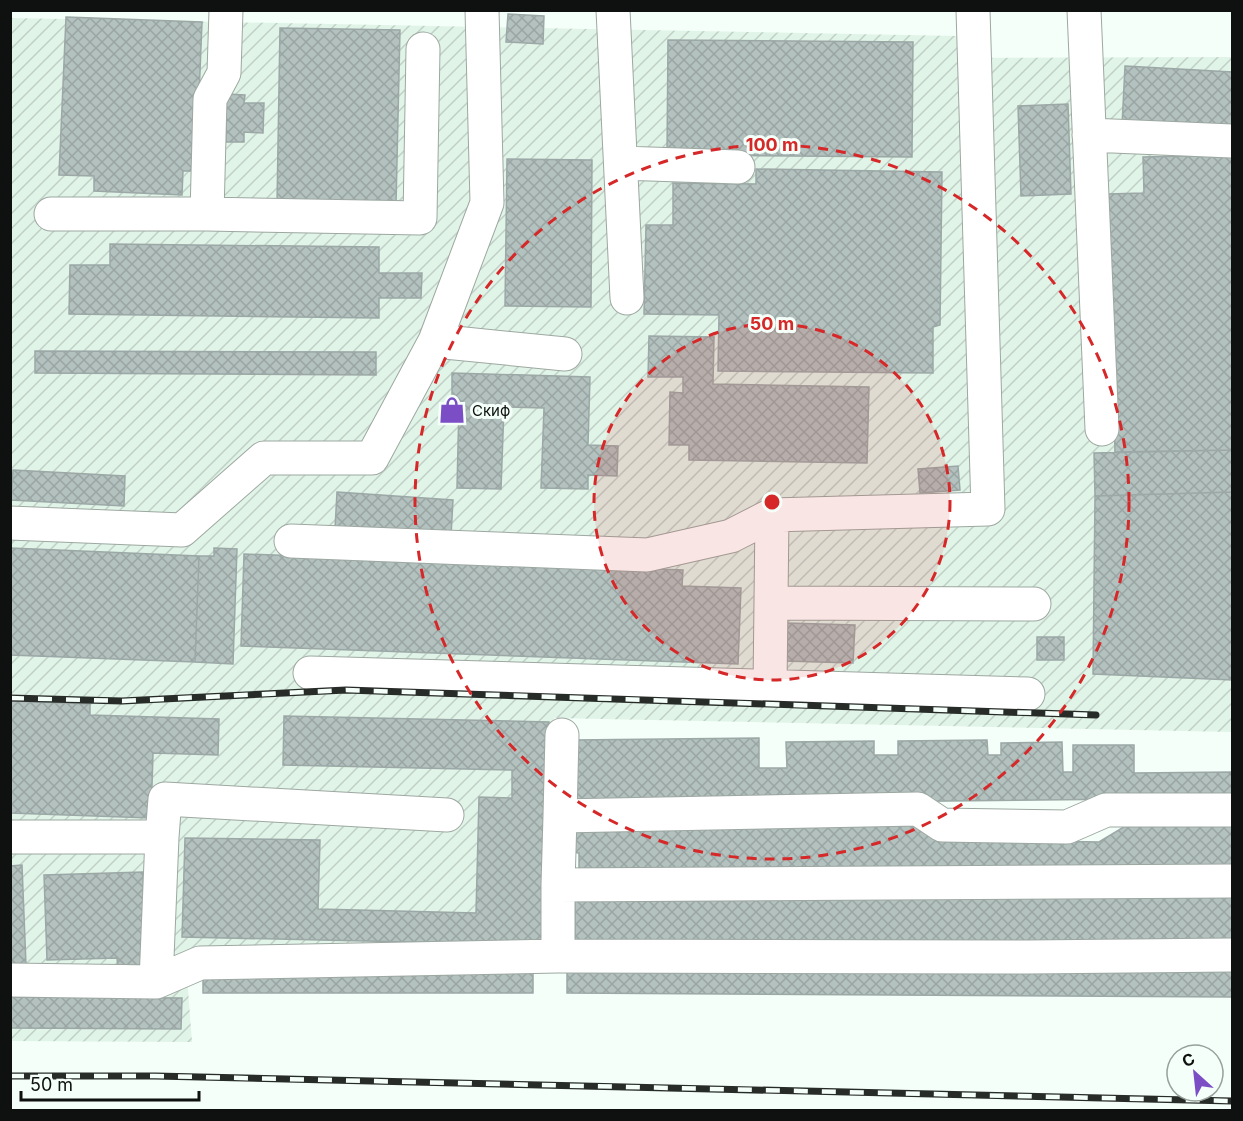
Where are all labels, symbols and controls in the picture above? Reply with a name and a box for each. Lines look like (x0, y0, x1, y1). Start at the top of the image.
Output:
text: 100 m (746, 134, 798, 155)
text: 50 m (750, 313, 794, 334)
shop icon: Скиф (437, 395, 467, 425)
place label: Скиф (472, 401, 510, 420)
centre of rings (762, 492, 782, 512)
north arrow (1165, 1043, 1225, 1103)
text: С (1178, 1048, 1198, 1071)
scale bar (21, 1064, 200, 1102)
text: 50 m (30, 1074, 73, 1095)

